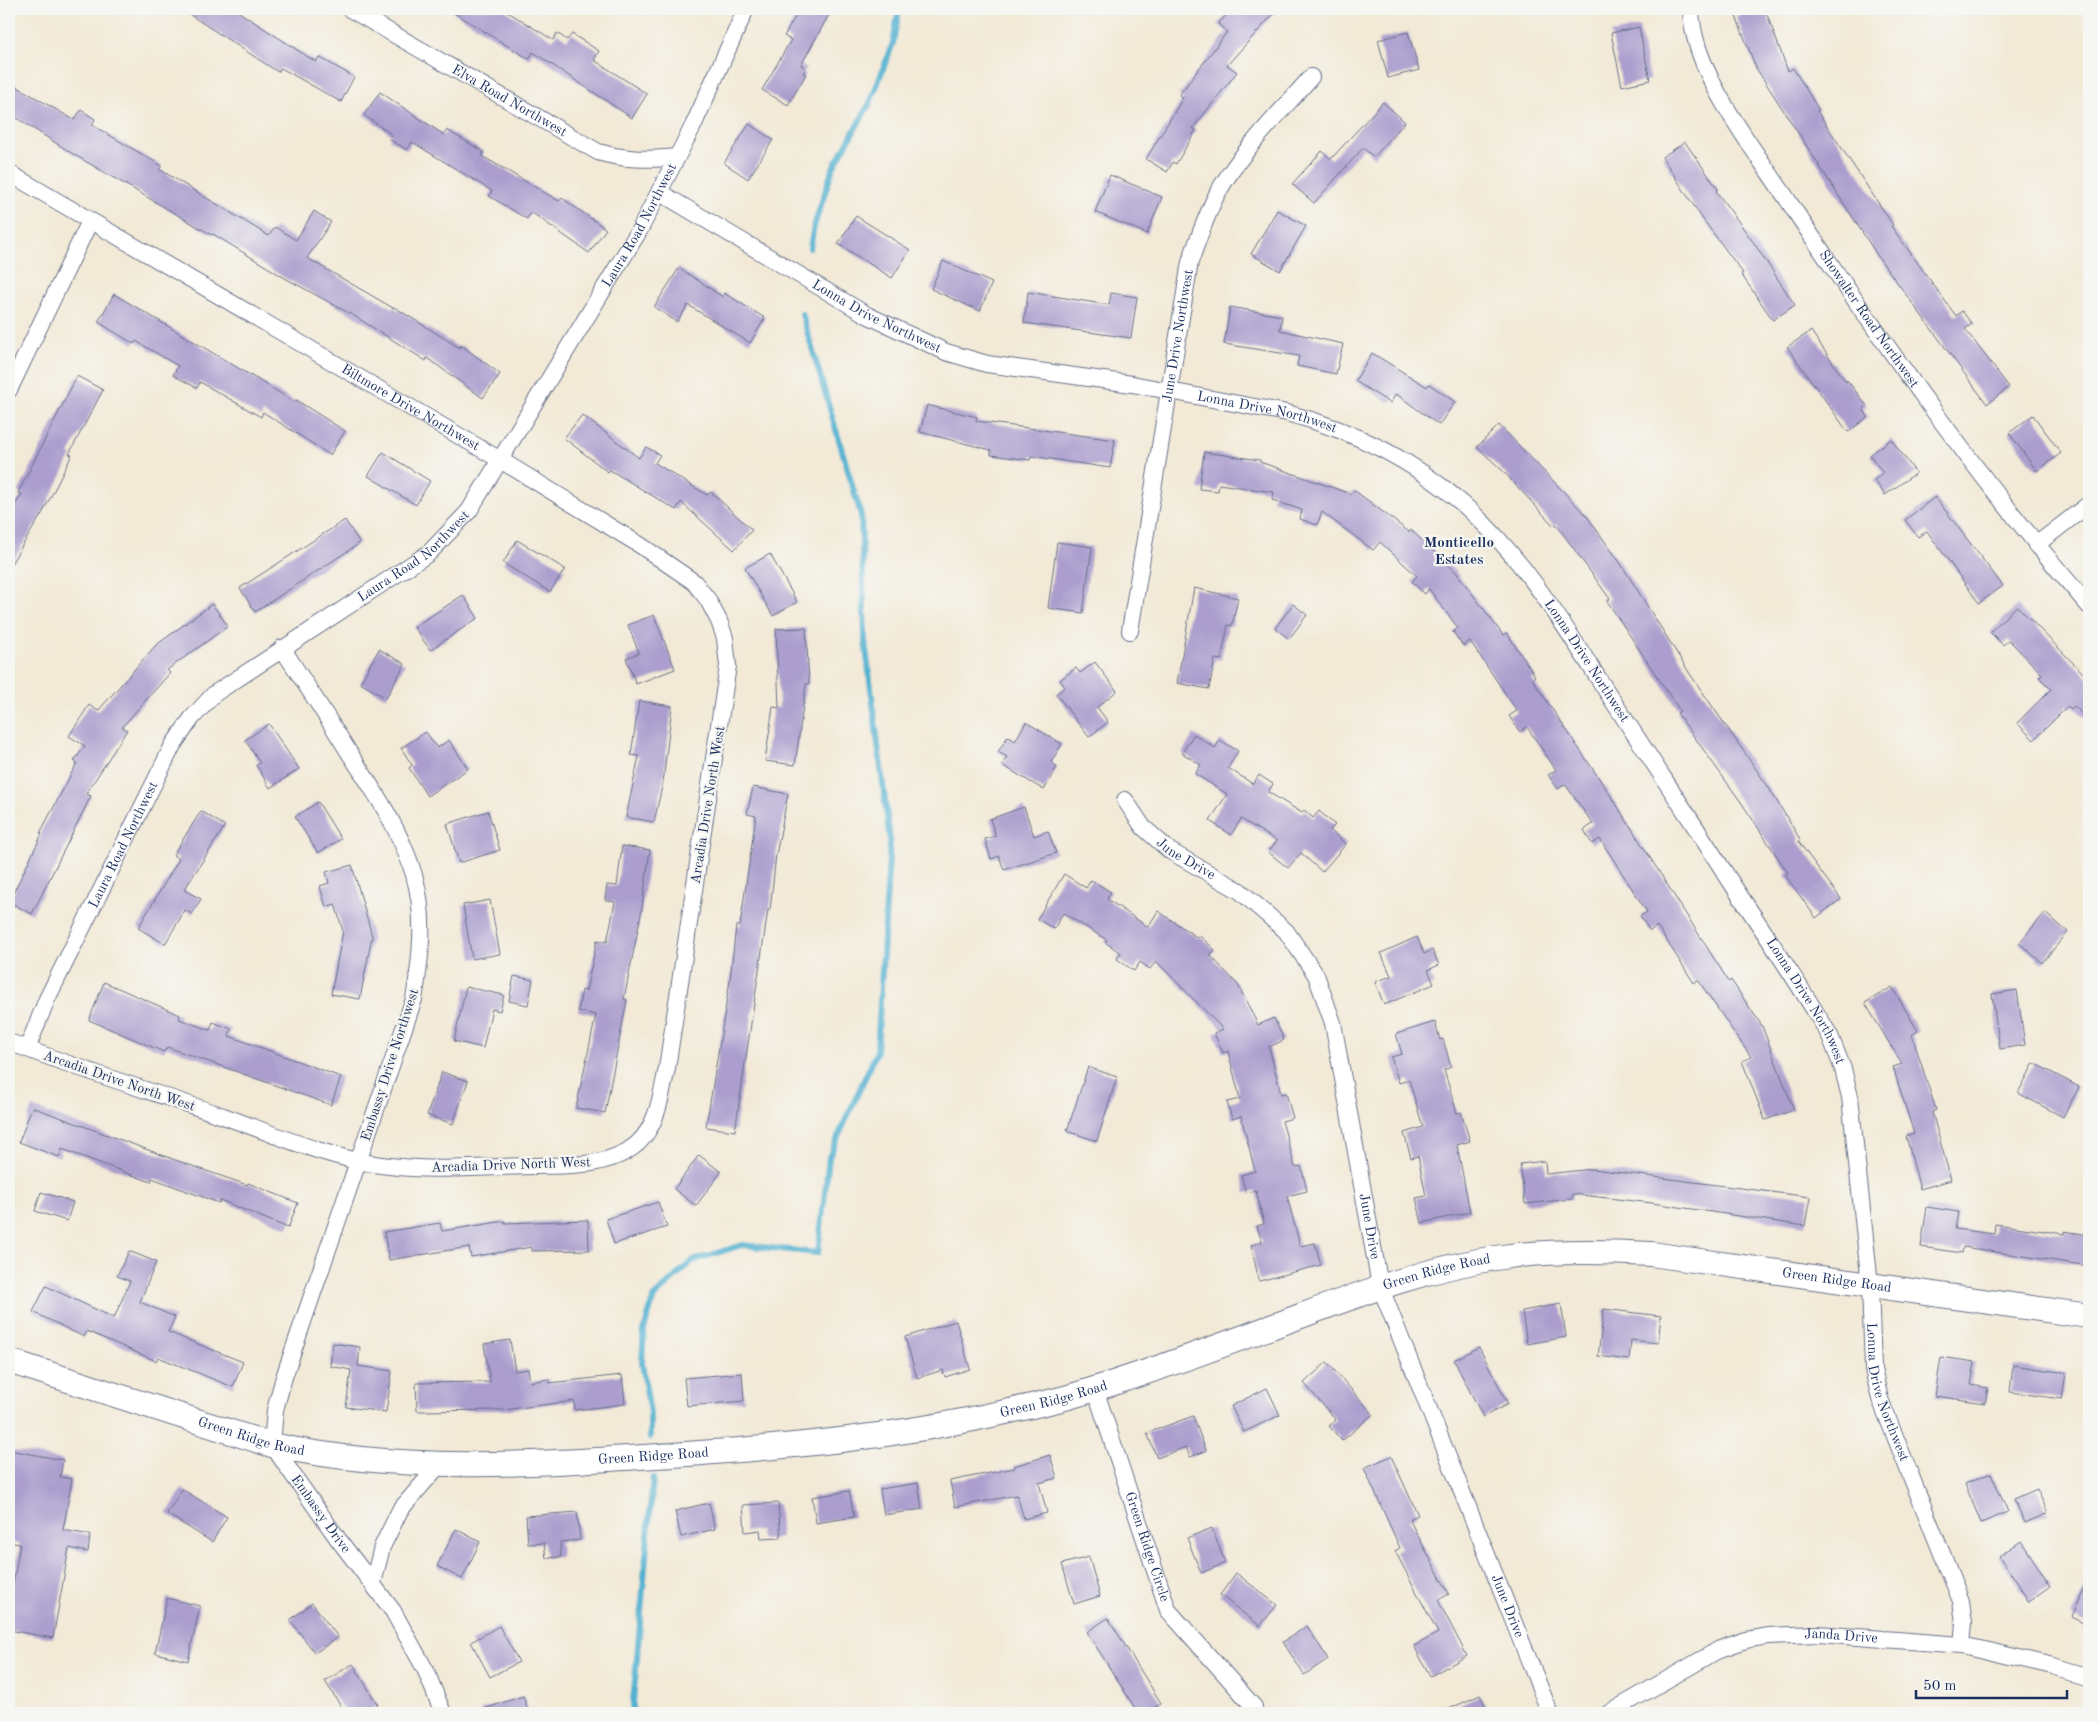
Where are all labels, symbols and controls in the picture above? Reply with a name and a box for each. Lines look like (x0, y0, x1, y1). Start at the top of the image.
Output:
street label: Elva Road Northwest (450, 62, 569, 140)
street label: Laura Road Northwest (600, 161, 680, 290)
street label: Showalter Road Northwest (1816, 248, 1922, 391)
street label: June Drive Northwest (1160, 268, 1196, 403)
street label: Lonna Drive Northwest (810, 277, 944, 356)
street label: Biltmore Drive Northwest (339, 362, 482, 453)
street label: Lonna Drive Northwest (1196, 389, 1339, 436)
street label: Laura Road Northwest (355, 508, 472, 605)
district label: Monticello Estates (1424, 536, 1494, 568)
street label: Lonna Drive Northwest (1541, 597, 1632, 725)
street label: Arcadia Drive North West (689, 725, 727, 885)
street label: Laura Road Northwest (86, 779, 161, 910)
street label: June Drive (1153, 835, 1218, 882)
street label: Lonna Drive Northwest (1763, 936, 1847, 1066)
street label: Embassy Drive Northwest (359, 987, 421, 1143)
street label: Arcadia Drive North West (41, 1048, 197, 1114)
street label: Arcadia Drive North West (431, 1155, 591, 1175)
street label: June Drive (1357, 1192, 1382, 1260)
street label: Green Ridge Road (1381, 1252, 1491, 1293)
street label: Green Ridge Road (1781, 1266, 1892, 1295)
street label: Lonna Drive Northwest (1864, 1322, 1911, 1463)
street label: Green Ridge Road (999, 1378, 1109, 1420)
street label: Green Ridge Road (196, 1415, 306, 1458)
street label: Green Ridge Road (598, 1445, 709, 1467)
street label: Embassy Drive (288, 1472, 353, 1556)
street label: Green Ridge Circle (1122, 1490, 1172, 1603)
street label: June Drive (1489, 1573, 1526, 1640)
street label: Janda Drive (1804, 1627, 1878, 1646)
scale bar (1916, 1667, 2067, 1699)
text: 50 m (1923, 1679, 1957, 1694)

